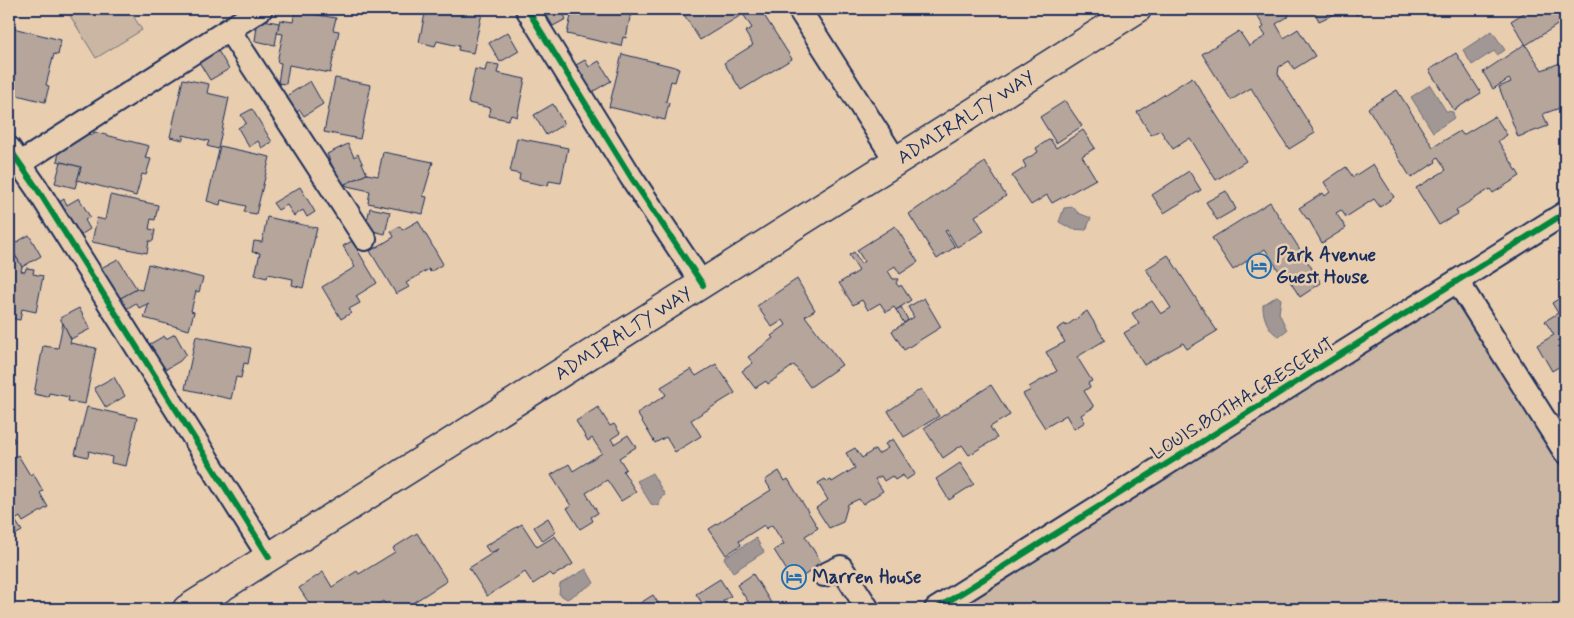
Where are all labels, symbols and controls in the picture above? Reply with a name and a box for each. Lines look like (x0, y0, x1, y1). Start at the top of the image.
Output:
street label: ADMIRALTY WAY (892, 64, 1040, 170)
place label: Park Avenue Guest House (1276, 243, 1376, 290)
hotel icon: Park Avenue Guest House (1246, 253, 1272, 279)
street label: ADMIRALTY WAY (550, 280, 697, 386)
street label: LOUIS BOTHA CRESCENT (1146, 332, 1340, 466)
hotel icon: Marren House (781, 564, 807, 590)
place label: Marren House (812, 565, 922, 590)

